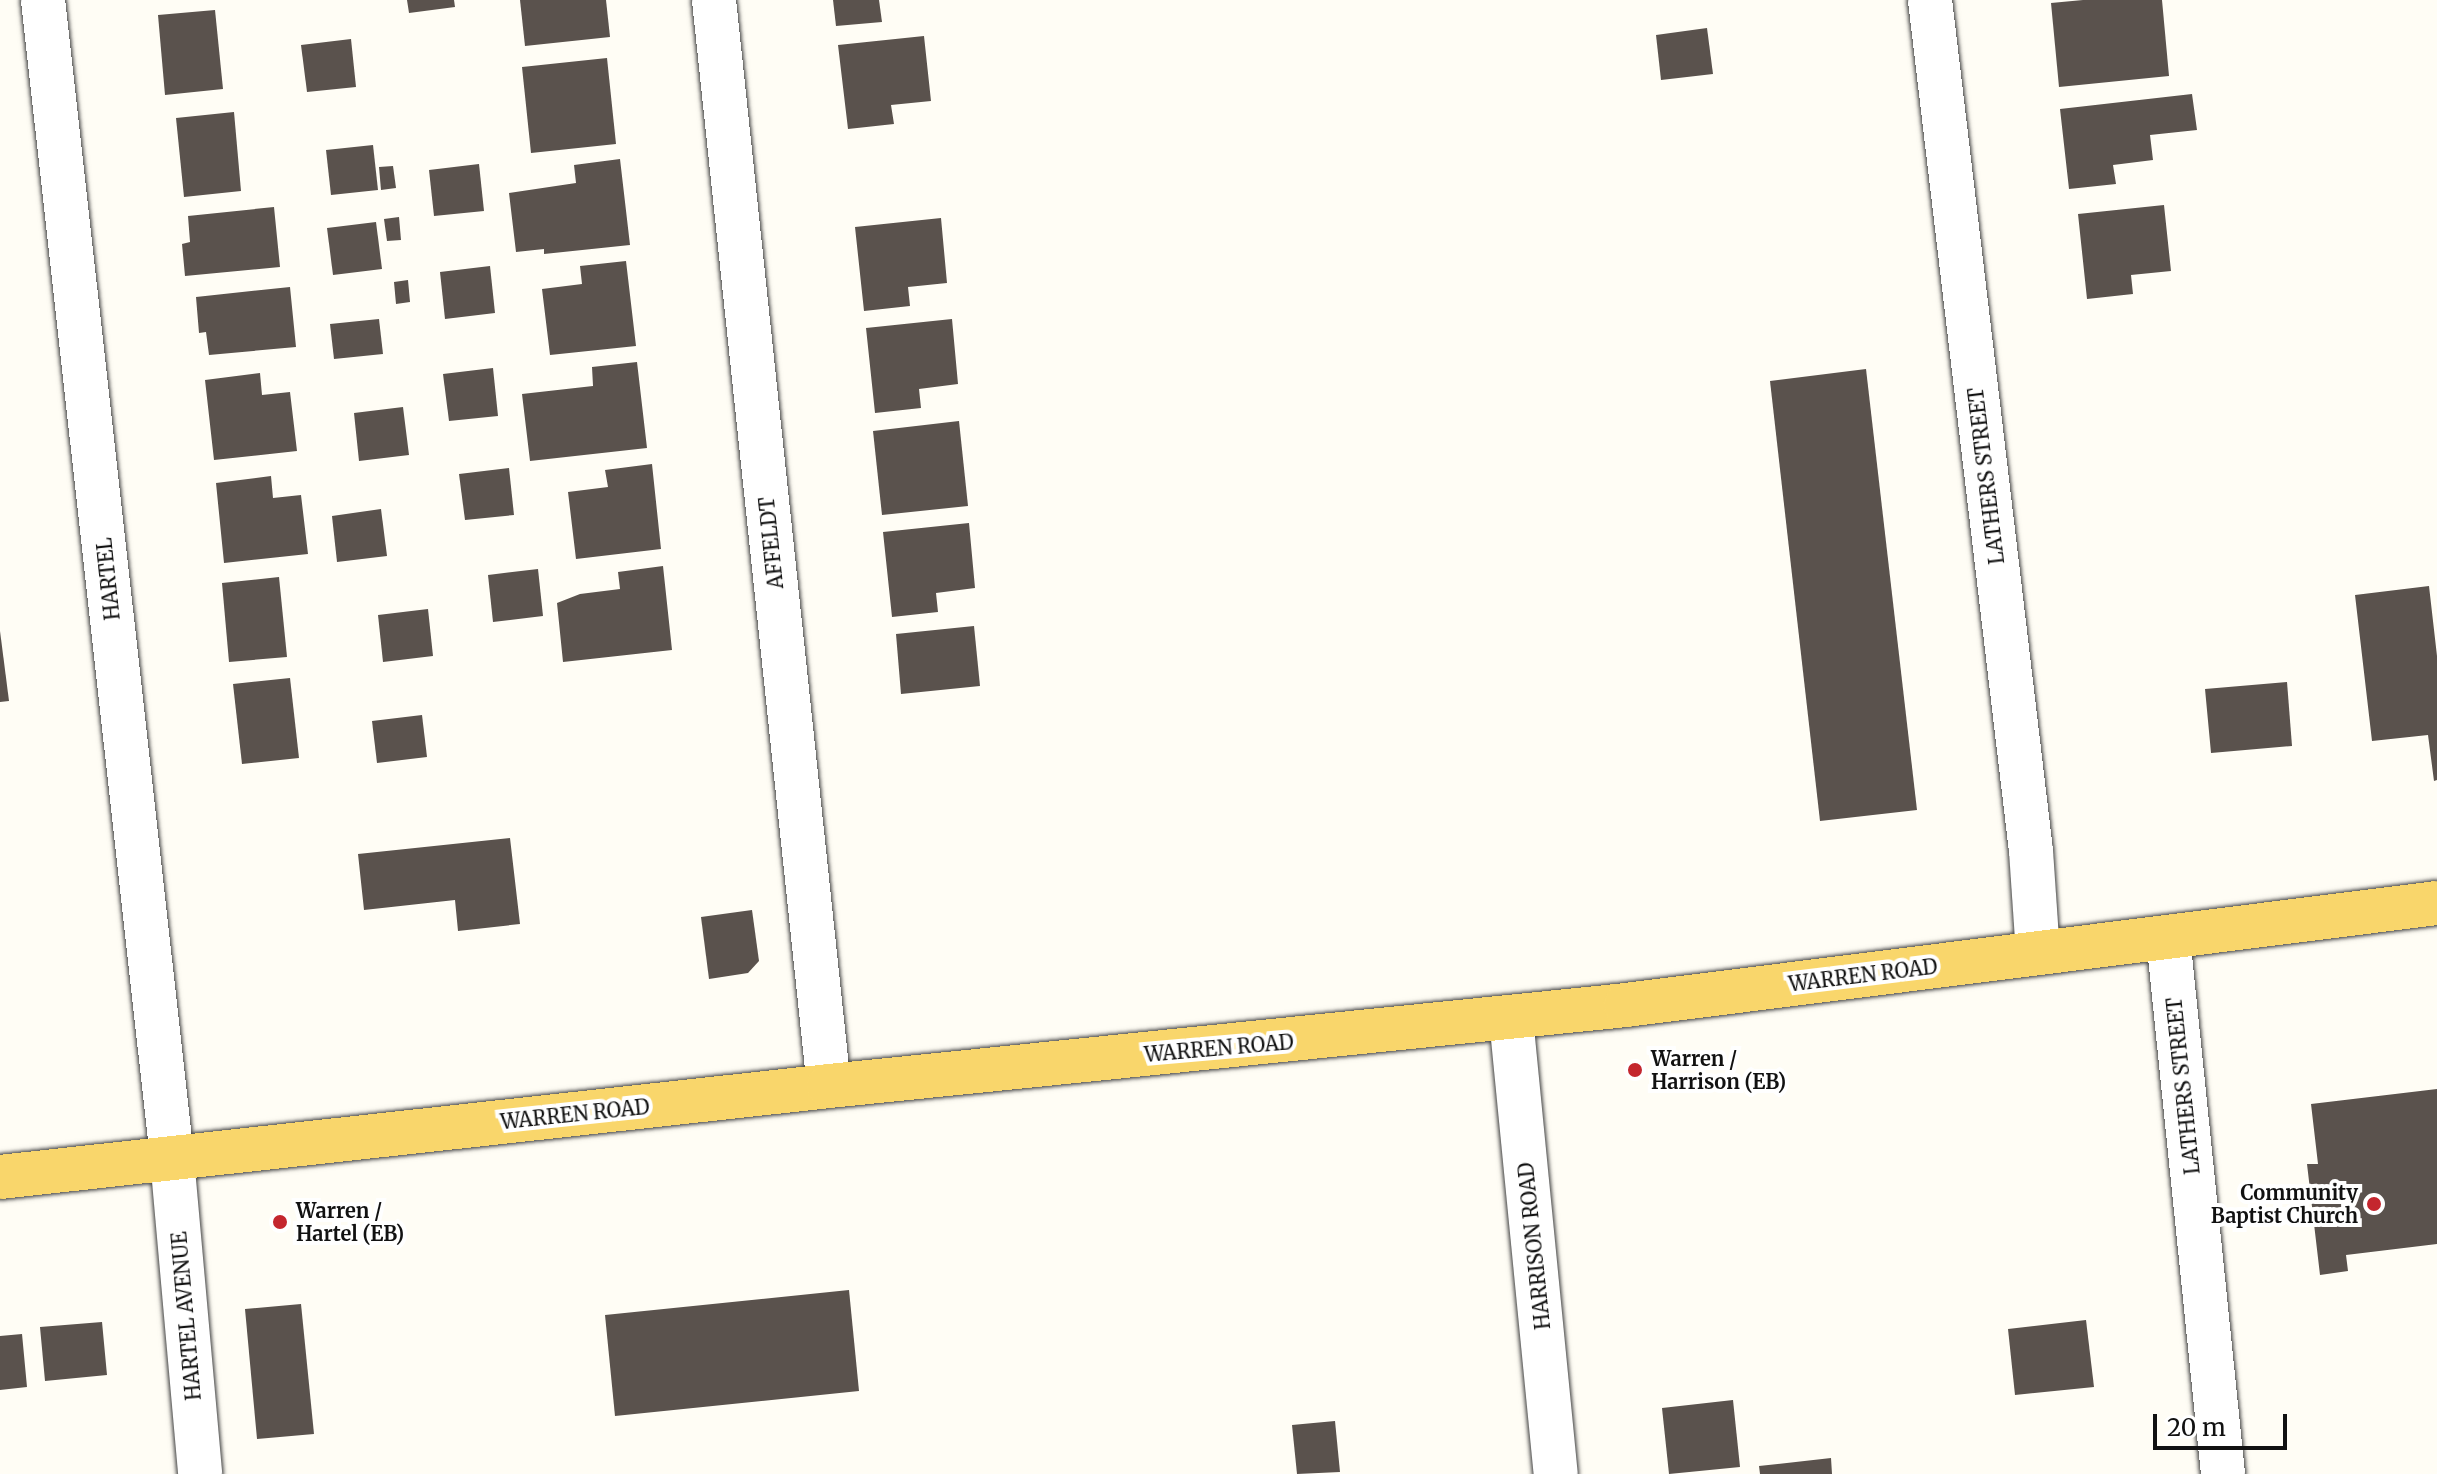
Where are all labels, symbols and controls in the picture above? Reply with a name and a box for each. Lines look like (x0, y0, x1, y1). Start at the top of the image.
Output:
street label: LATHERS STREET (1963, 386, 2009, 566)
street label: AFFELDT (754, 496, 788, 590)
street label: HARTEL (92, 537, 124, 621)
street label: WARREN ROAD (1787, 954, 1939, 996)
street label: LATHERS STREET (2162, 996, 2204, 1176)
street label: WARREN ROAD (1143, 1030, 1295, 1066)
place label: Warren / Harrison (EB) (1651, 1046, 1786, 1093)
marker: Warren / Harrison (EB) (1626, 1061, 1644, 1079)
street label: WARREN ROAD (499, 1094, 651, 1134)
street label: HARRISON ROAD (1513, 1161, 1555, 1331)
place label: Community Baptist Church (2211, 1180, 2358, 1227)
marker: Community Baptist Church (2365, 1195, 2383, 1213)
place label: Warren / Hartel (EB) (296, 1198, 404, 1245)
marker: Warren / Hartel (EB) (271, 1213, 289, 1231)
street label: HARTEL AVENUE (167, 1230, 205, 1402)
scale bar (2157, 1398, 2291, 1448)
text: 20 m (2167, 1412, 2226, 1443)

